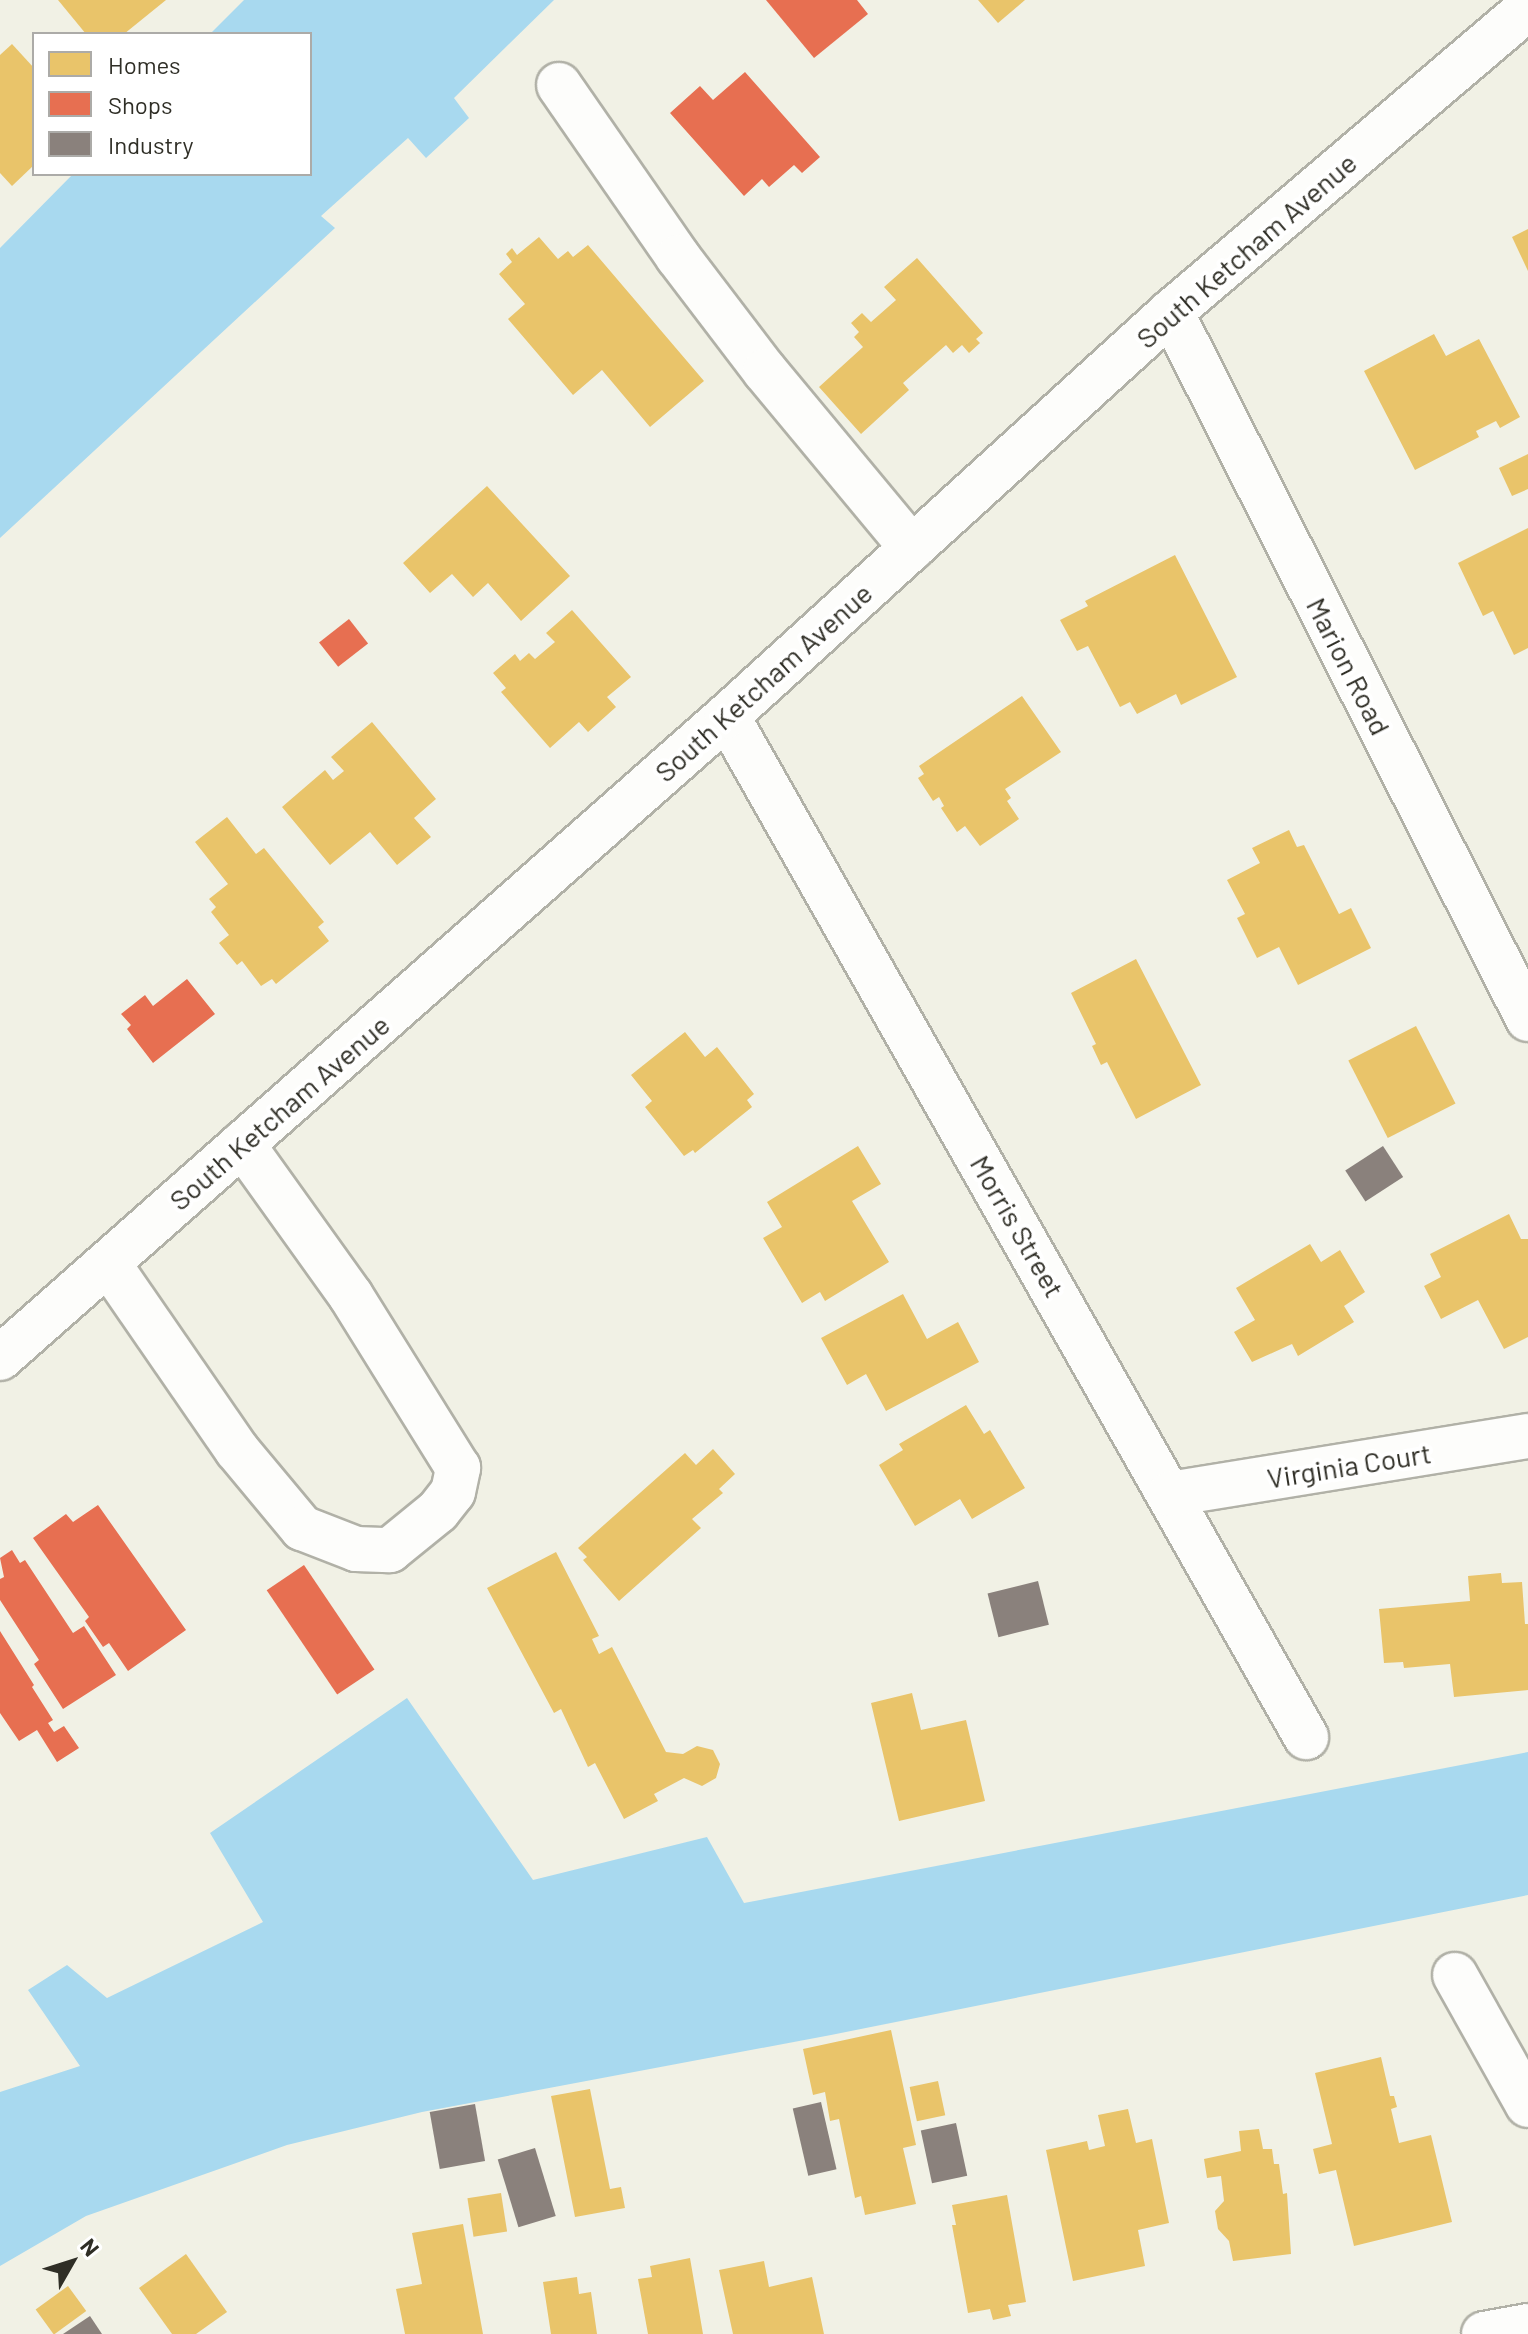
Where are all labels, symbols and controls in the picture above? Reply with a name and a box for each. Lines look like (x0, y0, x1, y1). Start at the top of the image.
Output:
legend (32, 32, 312, 176)
text: Homes (108, 50, 181, 79)
text: Shops (108, 90, 173, 119)
text: Industry (108, 130, 194, 159)
street label: South Ketcham Avenue (1129, 145, 1363, 355)
street label: South Ketcham Avenue (648, 576, 878, 788)
street label: Marion Road (1300, 592, 1398, 740)
street label: South Ketcham Avenue (162, 1007, 396, 1217)
street label: Morris Street (964, 1149, 1072, 1303)
street label: Virginia Court (1265, 1435, 1433, 1495)
north arrow (32, 2222, 112, 2302)
text: N (76, 2233, 105, 2261)

